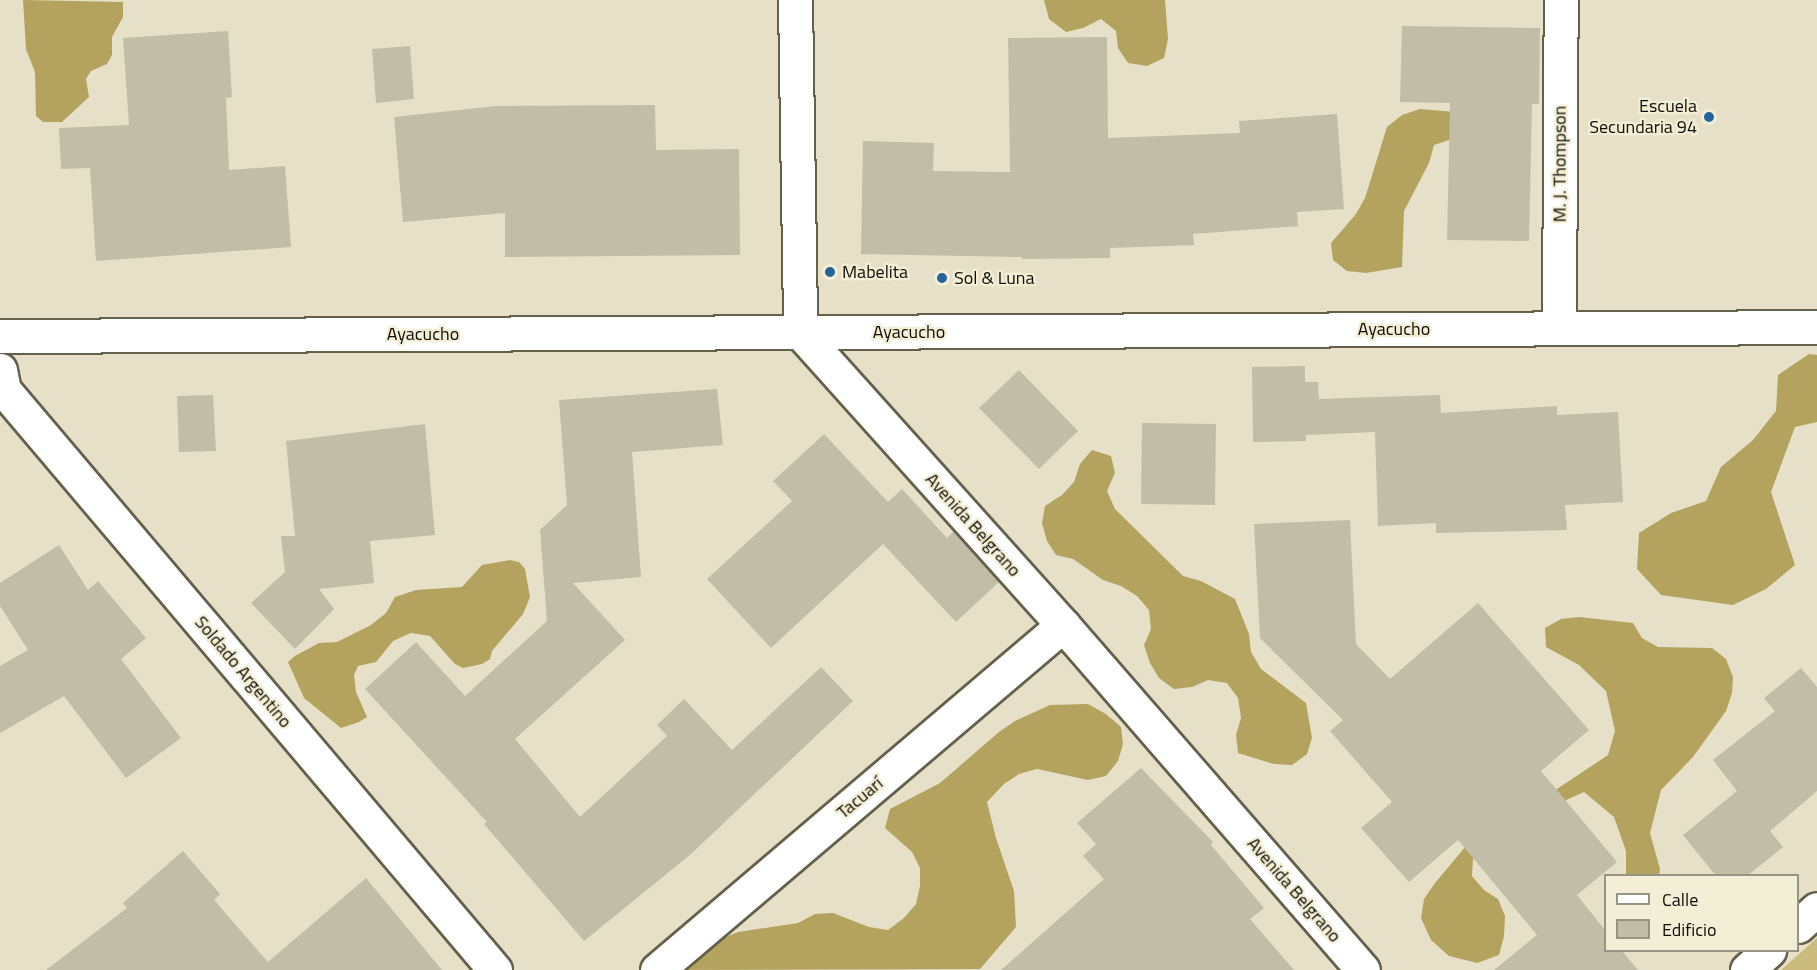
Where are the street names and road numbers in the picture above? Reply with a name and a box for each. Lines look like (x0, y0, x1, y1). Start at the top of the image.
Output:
street label: M. J. Thompson (1549, 106, 1571, 222)
street label: Ayacucho (1358, 318, 1430, 340)
street label: Ayacucho (873, 321, 945, 343)
street label: Ayacucho (387, 323, 459, 345)
street label: Avenida Belgrano (921, 469, 1025, 581)
street label: Soldado Argentino (190, 612, 296, 732)
street label: Tacuarí (833, 773, 887, 823)
street label: Avenida Belgrano (1243, 833, 1345, 947)

